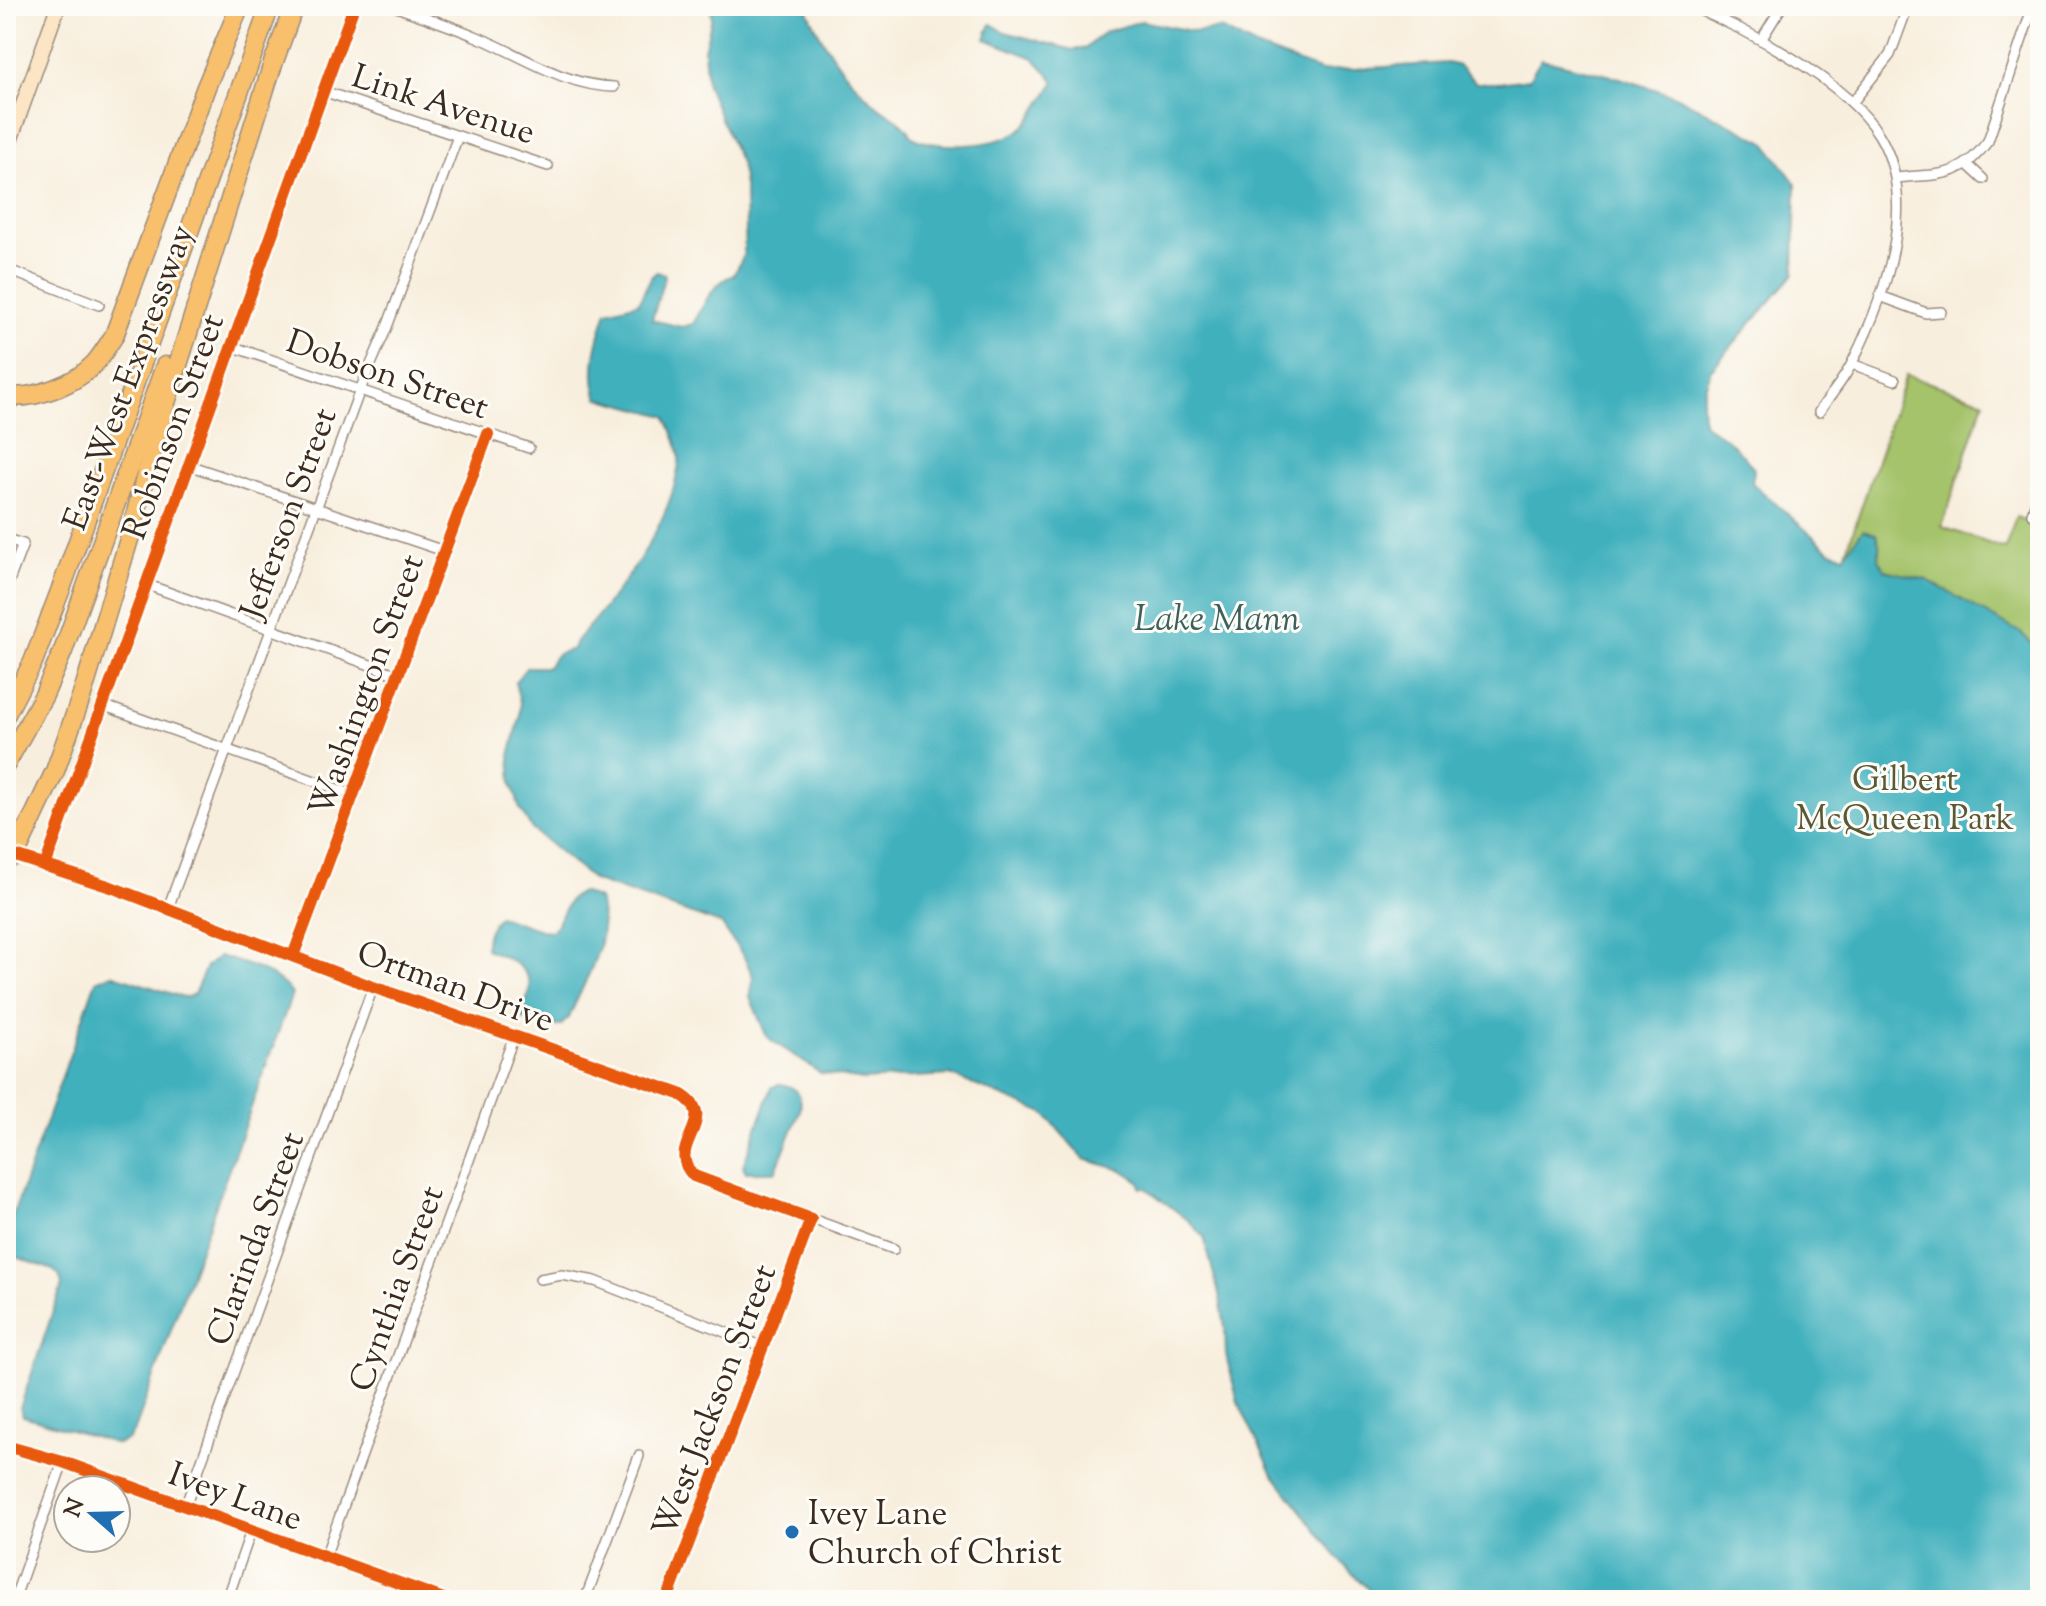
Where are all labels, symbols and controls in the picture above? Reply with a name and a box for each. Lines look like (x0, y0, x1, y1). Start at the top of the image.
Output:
street label: Link Avenue (345, 54, 541, 159)
street label: East-West Expressway (52, 219, 208, 538)
street label: Robinson Street (112, 307, 239, 547)
street label: Dobson Street (279, 319, 495, 434)
street label: Jefferson Street (229, 401, 351, 628)
street label: Washington Street (298, 548, 439, 824)
water label: Lake Mann (1134, 595, 1300, 647)
park label: Gilbert McQueen Park (1796, 757, 2014, 845)
street label: Ortman Drive (349, 930, 560, 1047)
street label: Clarinda Street (196, 1125, 319, 1353)
street label: Cynthia Street (338, 1179, 458, 1399)
street label: West Jackson Street (642, 1258, 791, 1545)
street label: Ivey Lane (161, 1451, 309, 1545)
north arrow (52, 1474, 132, 1554)
place label: Ivey Lane Church of Christ (808, 1491, 1062, 1579)
text: N (58, 1494, 94, 1522)
marker: Ivey Lane Church of Christ (783, 1523, 801, 1541)

